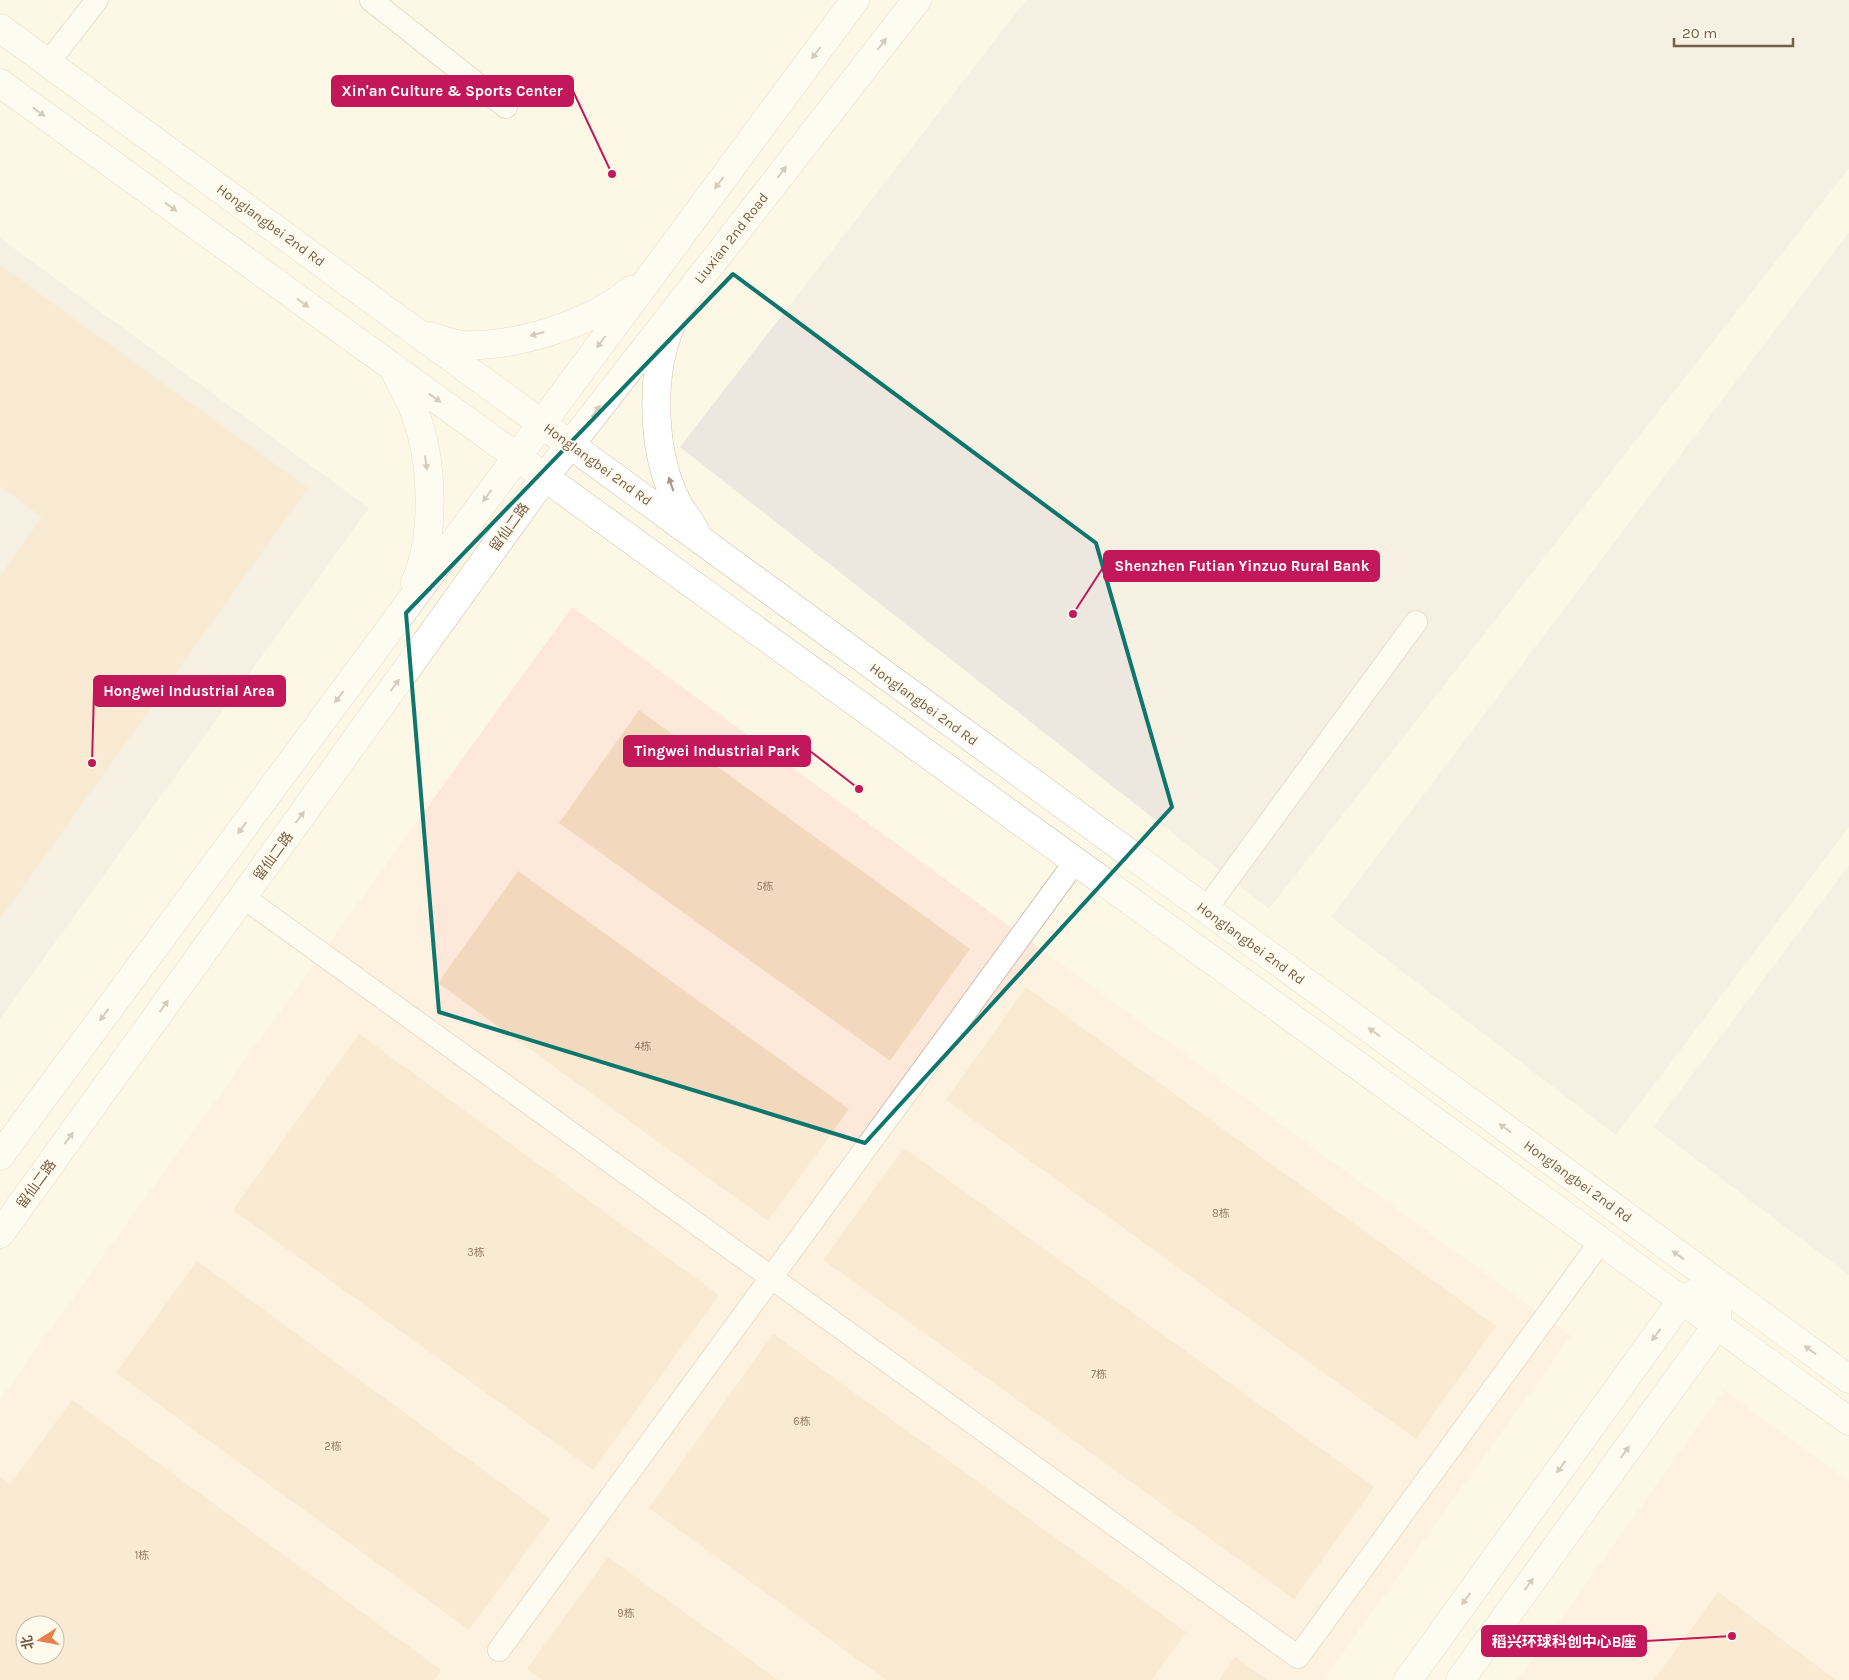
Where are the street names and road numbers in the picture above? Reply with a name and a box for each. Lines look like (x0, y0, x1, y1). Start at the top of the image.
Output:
street label: Honglangbei 2nd Rd (213, 181, 328, 270)
street label: Liuxian 2nd Road (691, 190, 772, 287)
street label: Honglangbei 2nd Rd (540, 420, 655, 509)
street label: 留仙二路 (486, 500, 533, 555)
street label: Honglangbei 2nd Rd (866, 660, 981, 749)
street label: 留仙二路 (250, 829, 297, 884)
street label: Honglangbei 2nd Rd (1193, 899, 1308, 988)
street label: Honglangbei 2nd Rd (1520, 1137, 1635, 1226)
street label: 留仙二路 (13, 1157, 60, 1212)

